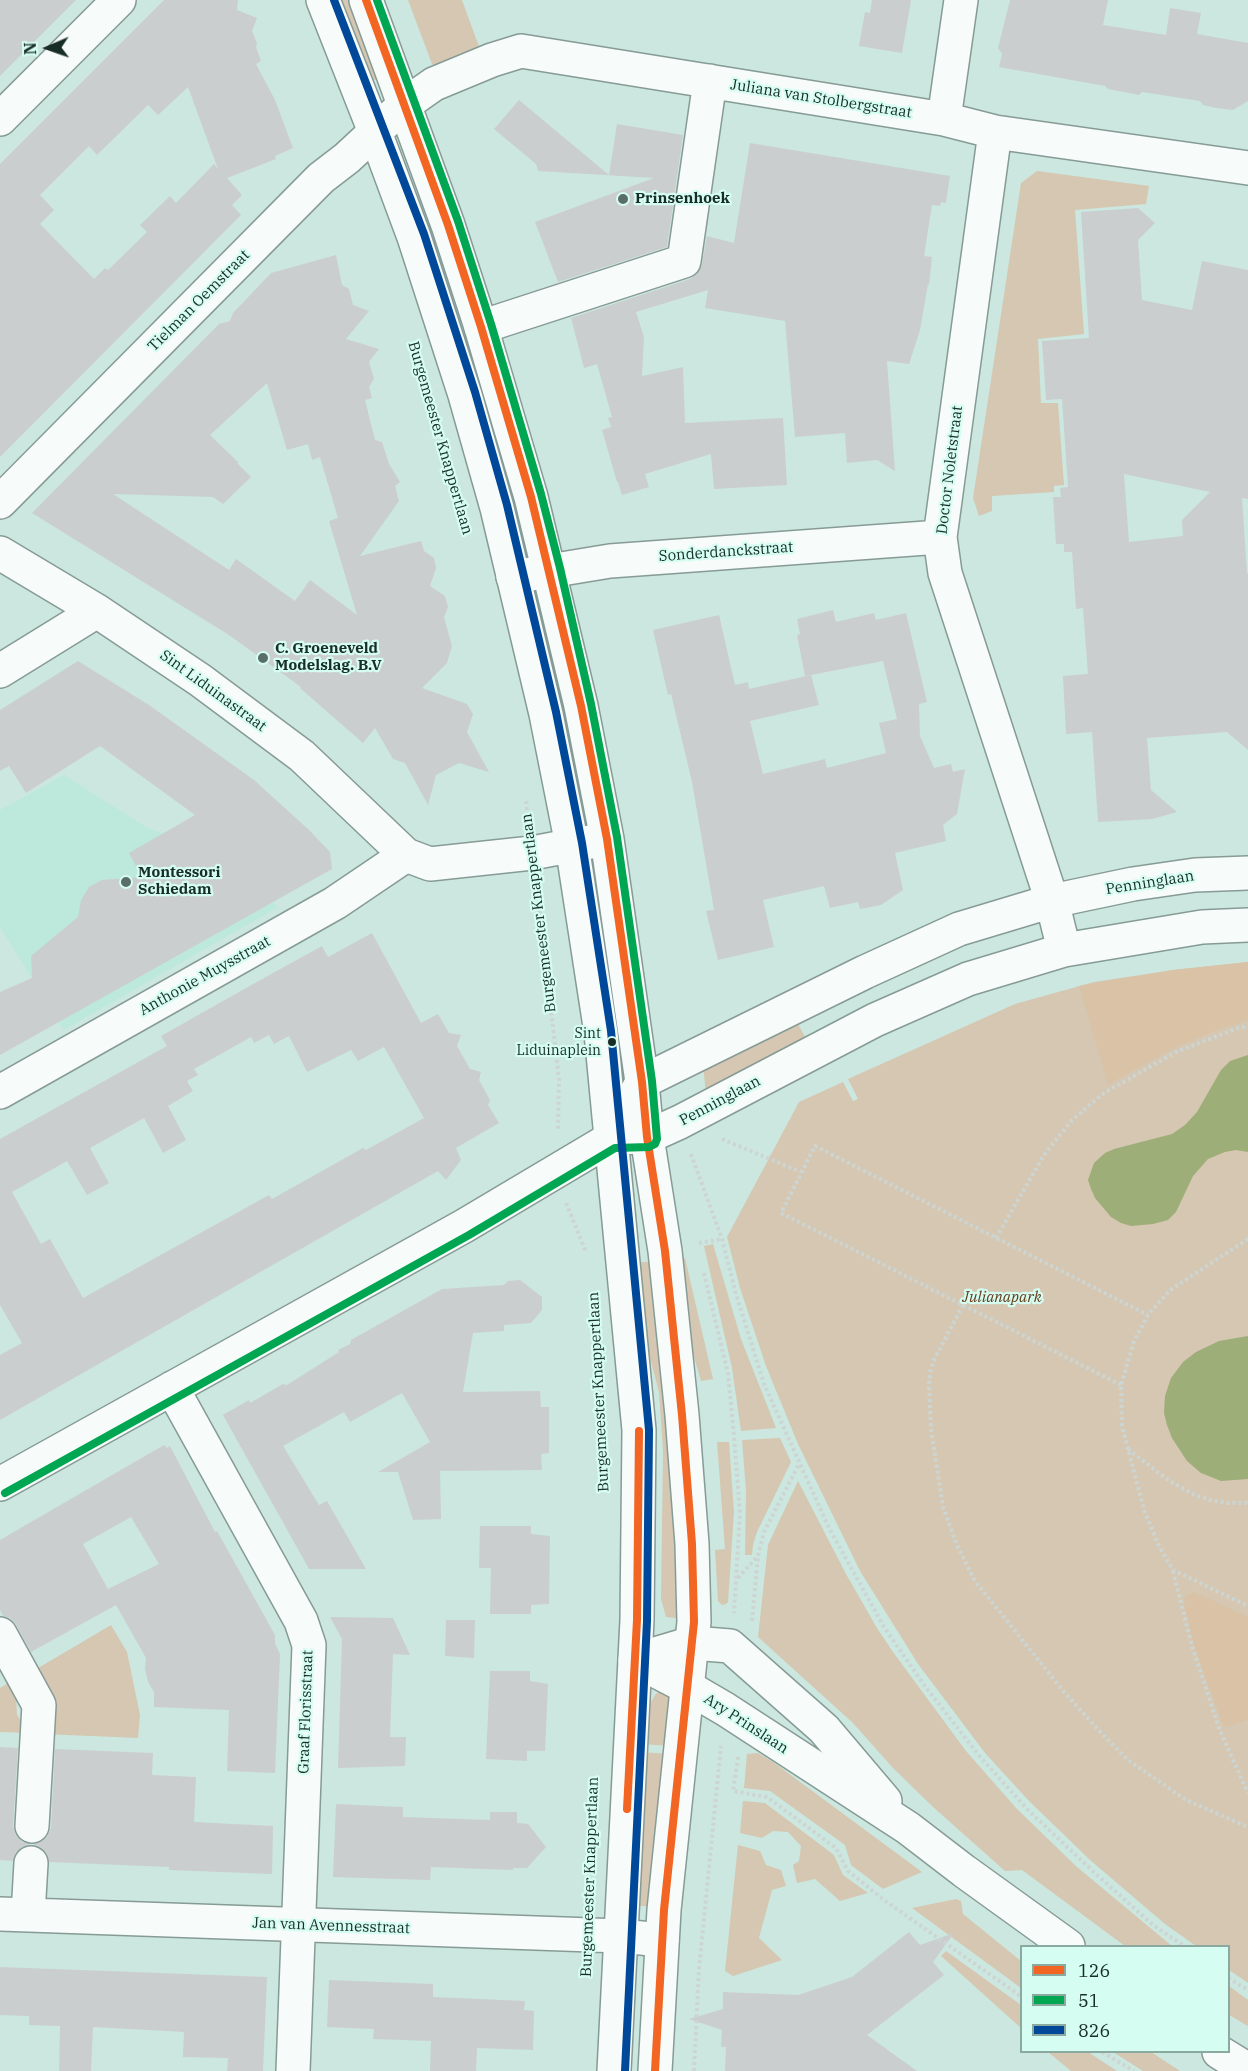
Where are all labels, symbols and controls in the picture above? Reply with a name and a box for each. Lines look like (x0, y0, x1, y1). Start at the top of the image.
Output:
north arrow (18, 18, 78, 78)
text: N (20, 42, 40, 55)
street label: Juliana van Stolbergstraat (729, 76, 913, 122)
place label: Prinsenhoek (635, 190, 730, 208)
marker: Prinsenhoek (616, 192, 630, 206)
street label: Tielman Oemstraat (144, 246, 254, 356)
street label: Burgemeester Knappertlaan (404, 339, 476, 537)
street label: Doctor Noletstraat (933, 405, 967, 535)
street label: Sonderdanckstraat (658, 538, 794, 566)
place label: C. Groeneveld Modelslag. B.V (275, 640, 382, 675)
street label: Sint Liduinastraat (156, 646, 270, 736)
marker: C. Groeneveld Modelslag. B.V (256, 651, 270, 665)
street label: Burgemeester Knappertlaan (518, 812, 560, 1014)
place label: Montessori Schiedam (138, 864, 220, 899)
street label: Penninglaan (1105, 867, 1195, 899)
marker: Montessori Schiedam (119, 875, 133, 889)
street label: Anthonie Muysstraat (136, 932, 274, 1020)
place label: Sint Liduinaplein (516, 1026, 601, 1058)
marker: Sint Liduinaplein (606, 1036, 618, 1048)
street label: Penninglaan (676, 1072, 764, 1130)
park label: Julianapark (962, 1289, 1042, 1307)
street label: Burgemeester Knappertlaan (585, 1291, 613, 1493)
street label: Graaf Florisstraat (295, 1650, 317, 1774)
street label: Ary Prinslaan (700, 1690, 792, 1758)
street label: Burgemeester Knappertlaan (578, 1777, 602, 1977)
street label: Jan van Avennesstraat (252, 1914, 410, 1938)
legend (1020, 1945, 1230, 2053)
text: 126 (1078, 1959, 1110, 1982)
text: 51 (1078, 1989, 1100, 2012)
text: 826 (1078, 2019, 1110, 2042)

